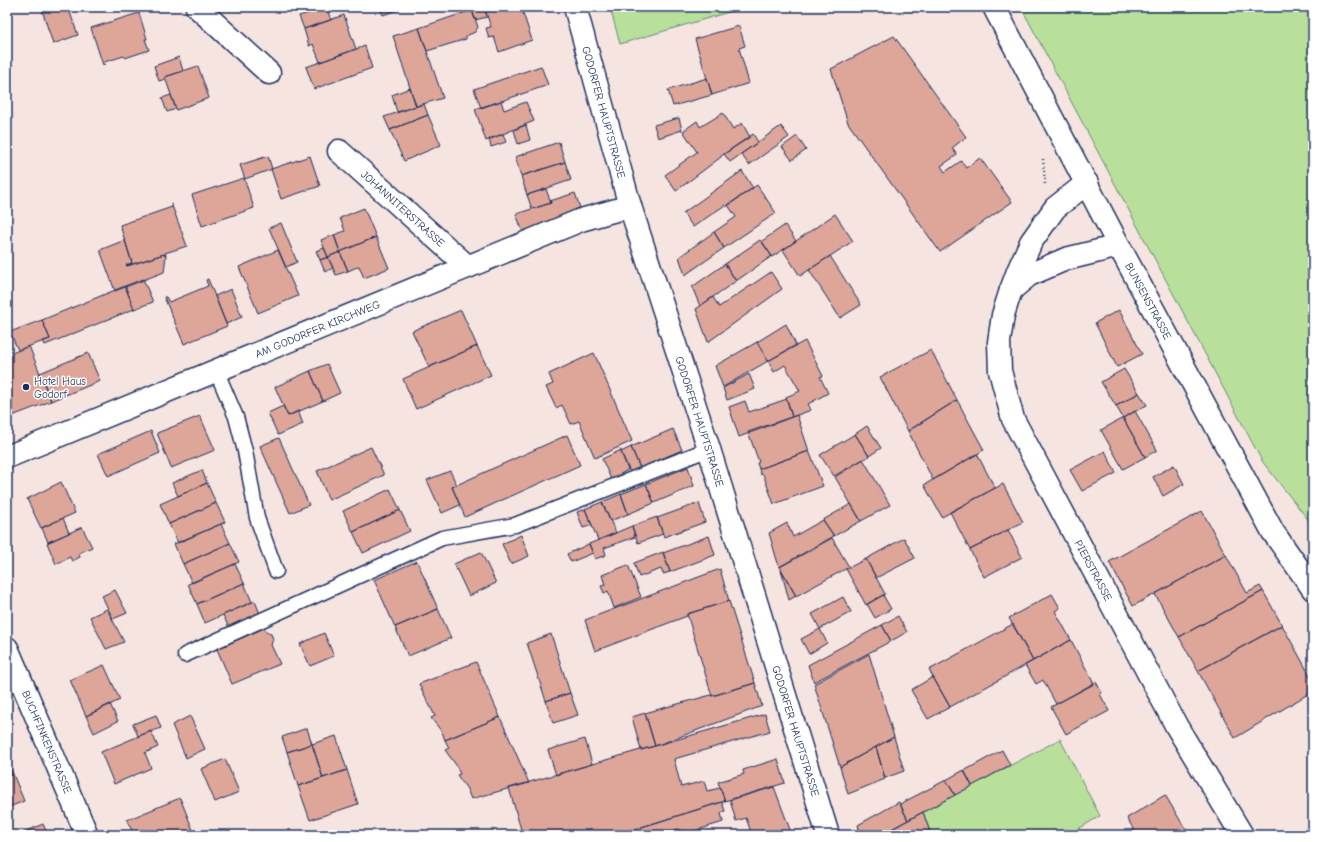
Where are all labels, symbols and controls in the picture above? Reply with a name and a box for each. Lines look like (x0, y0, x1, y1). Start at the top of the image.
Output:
street label: GODORFER HAUPTSTRASSE (580, 45, 629, 180)
street label: JOHANNITERSTRASSE (359, 168, 448, 250)
street label: BUNSENSTRASSE (1123, 260, 1175, 342)
street label: AM GODORFER KIRCHWEG (253, 297, 382, 360)
street label: GODORFER HAUPTSTRASSE (673, 355, 727, 489)
place label: Hotel Haus Godorf (34, 375, 86, 401)
marker: Hotel Haus Godorf (21, 382, 31, 392)
street label: PIERSTRASSE (1072, 538, 1115, 603)
street label: GODORFER HAUPTSTRASSE (770, 664, 822, 798)
street label: BUCHFINKENSTRASSE (19, 688, 75, 796)

